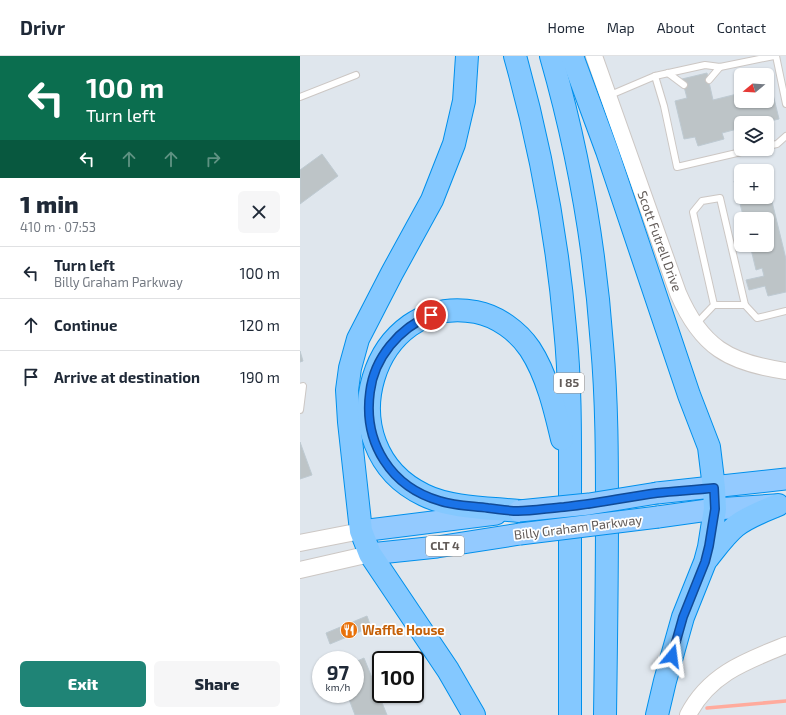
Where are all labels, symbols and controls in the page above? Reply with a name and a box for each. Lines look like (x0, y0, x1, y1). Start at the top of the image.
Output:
text: Drivr (20, 16, 65, 39)
text: Home (548, 19, 585, 36)
text: Map (607, 19, 635, 36)
text: About (657, 19, 695, 36)
text: Contact (717, 19, 766, 36)
north arrow (734, 68, 774, 108)
map controls (734, 68, 774, 252)
text: 100 m (86, 70, 164, 104)
icon: left (20, 72, 72, 124)
text: Turn left (86, 104, 156, 126)
button: layers (734, 116, 774, 156)
icon: left (76, 148, 98, 170)
icon: ahead (118, 148, 140, 170)
icon: ahead (160, 148, 182, 170)
icon: right (202, 148, 224, 170)
button: + (734, 164, 774, 204)
street label: Scott Futrell Drive (634, 188, 686, 294)
text: 1 min (20, 189, 79, 218)
button: close (238, 191, 280, 233)
button: − (734, 212, 774, 252)
text: 410 m · 07:53 (20, 219, 96, 235)
text: Turn left (54, 256, 115, 274)
icon: left (20, 262, 42, 284)
text: 100 m (239, 264, 280, 282)
text: Billy Graham Parkway (54, 274, 183, 290)
pin (414, 298, 448, 332)
icon: arrive (420, 304, 442, 326)
icon: ahead (20, 314, 42, 336)
text: Continue (54, 316, 117, 334)
text: 120 m (240, 316, 280, 334)
icon: arrive (20, 366, 42, 388)
text: Arrive at destination (54, 368, 200, 386)
text: 190 m (240, 368, 280, 386)
road number: I 85 (554, 373, 584, 393)
street label: Billy Graham Parkway (513, 511, 643, 543)
road number: CLT 4 (426, 536, 464, 556)
restaurant icon: Waffle House (339, 620, 359, 640)
place label: Waffle House (362, 622, 445, 638)
position arrow (651, 635, 693, 677)
speed limit sign: 100 (372, 651, 424, 703)
text: 97 (327, 660, 349, 684)
button: Exit (20, 661, 146, 707)
button: Share (154, 661, 280, 707)
text: km/h (326, 681, 350, 693)

